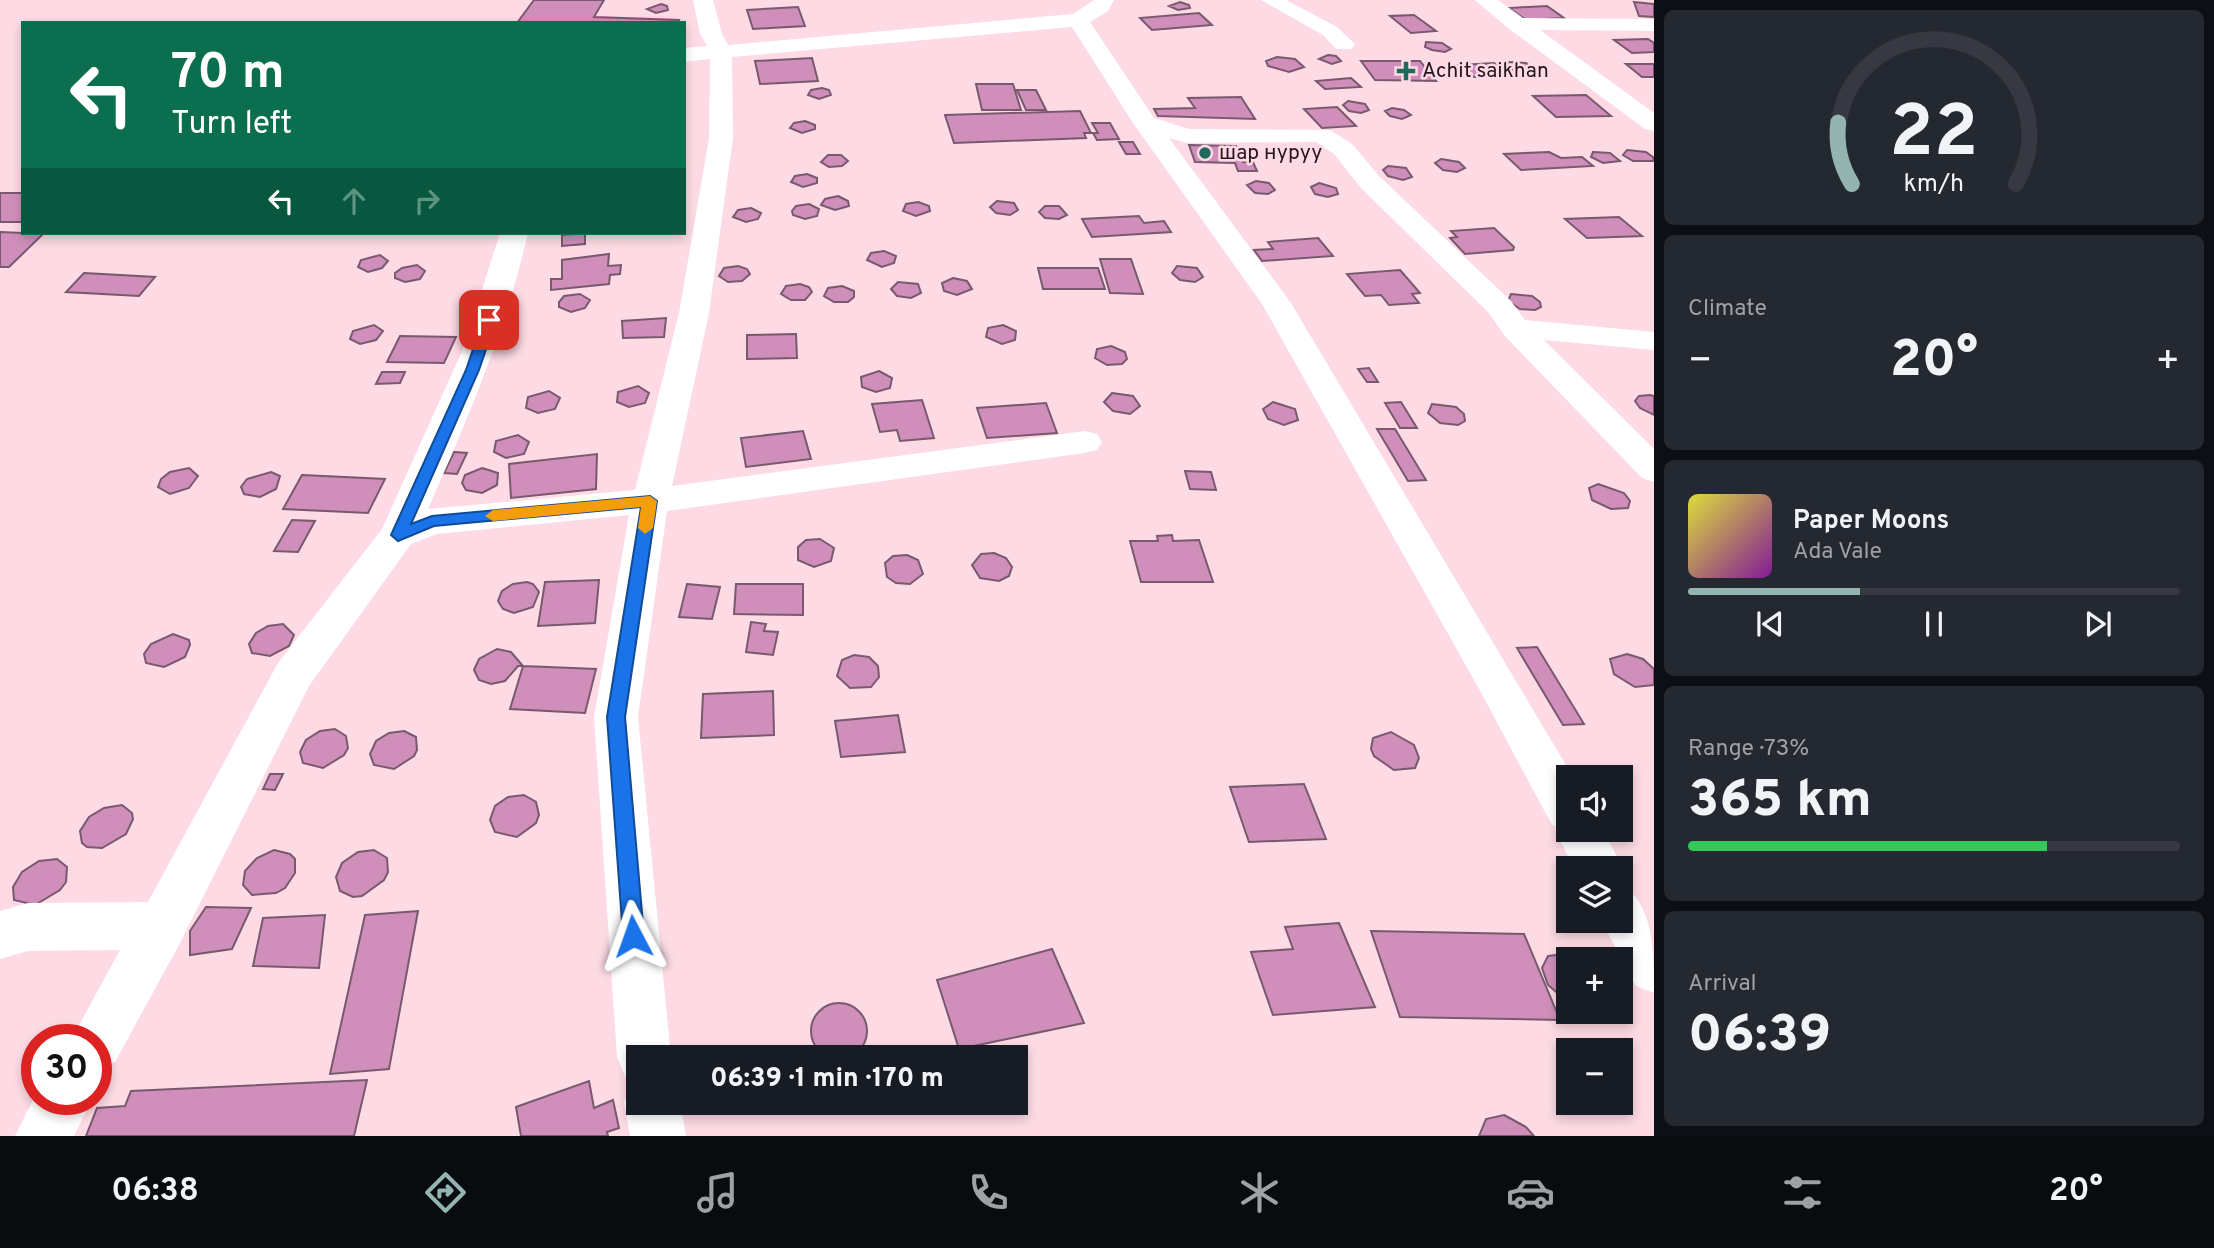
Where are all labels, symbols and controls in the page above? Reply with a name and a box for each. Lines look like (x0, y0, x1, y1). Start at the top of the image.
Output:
text: 70 m (171, 44, 285, 106)
icon: left (56, 49, 147, 140)
place label: Achit saikhan (1422, 58, 1549, 85)
marker: Achit saikhan (1396, 61, 1416, 81)
text: 22 (1889, 90, 1979, 182)
text: Turn left (171, 105, 292, 145)
place label: шар нуруу (1219, 140, 1322, 167)
marker: шар нуруу (1197, 145, 1213, 161)
text: km/h (1904, 168, 1964, 200)
icon: left (262, 182, 300, 220)
icon: ahead (335, 182, 373, 220)
icon: right (408, 182, 446, 220)
pin (459, 290, 519, 350)
text: Climate (1688, 295, 1767, 324)
icon: arrive (470, 301, 508, 339)
text: 20° (1890, 329, 1978, 395)
text: − (1688, 338, 1713, 387)
text: + (2155, 338, 2180, 387)
text: Paper Moons (1793, 505, 1949, 538)
text: Ada Vale (1793, 538, 1882, 567)
icon: previous (1751, 605, 1789, 643)
icon: pause (1915, 605, 1953, 643)
icon: next (2079, 605, 2117, 643)
text: Range · 73% (1688, 735, 1809, 764)
map controls (1556, 765, 1633, 1115)
button: sound (1556, 765, 1633, 842)
text: 365 km (1688, 769, 1872, 835)
button: layers (1556, 856, 1633, 933)
position arrow (596, 899, 670, 973)
button: + (1556, 947, 1633, 1024)
text: Arrival (1688, 970, 1757, 999)
text: 06:39 (1688, 1004, 1831, 1070)
speed limit sign: 30 (21, 1024, 112, 1115)
button: − (1556, 1038, 1633, 1115)
text: 06:39 · 1 min · 170 m (710, 1063, 944, 1096)
icon: directions (421, 1168, 470, 1217)
icon: music (693, 1168, 742, 1217)
icon: phone (964, 1168, 1013, 1217)
icon: climate (1235, 1168, 1284, 1217)
icon: car (1506, 1168, 1555, 1217)
icon: filters (1778, 1168, 1827, 1217)
text: 06:38 (111, 1172, 199, 1212)
text: 20° (2049, 1172, 2103, 1212)

